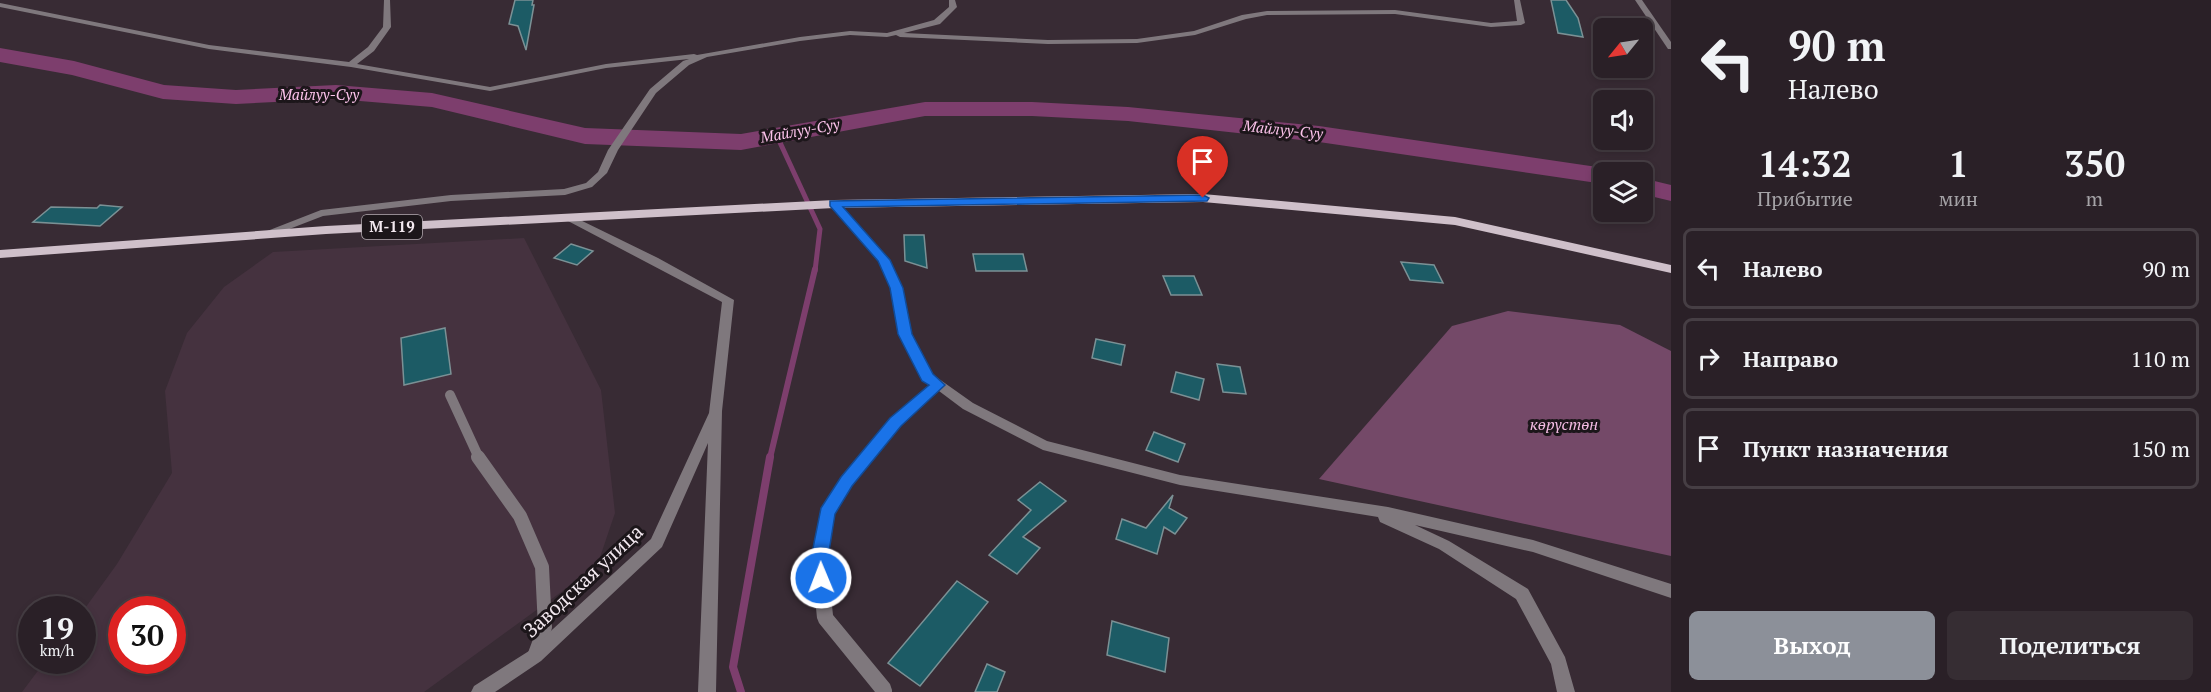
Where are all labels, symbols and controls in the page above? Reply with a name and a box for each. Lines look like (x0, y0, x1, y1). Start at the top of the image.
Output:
text: 90 m (1788, 17, 1886, 73)
north arrow (1593, 18, 1653, 78)
map controls (1593, 18, 1653, 222)
icon: left (1689, 24, 1767, 102)
text: Налево (1788, 71, 1879, 107)
water label: Майлуу-Суу (278, 84, 360, 104)
button: sound (1593, 90, 1653, 150)
water label: Майлуу-Суу (758, 113, 842, 147)
water label: Майлуу-Суу (1241, 115, 1325, 143)
pin (1177, 136, 1228, 198)
text: 14:32 (1758, 140, 1852, 187)
text: 1 (1948, 140, 1969, 187)
text: 350 (2064, 140, 2125, 187)
icon: arrive (1186, 145, 1219, 178)
button: layers (1593, 162, 1653, 222)
text: Прибытие (1757, 185, 1853, 212)
text: мин (1939, 185, 1978, 212)
text: m (2086, 185, 2103, 212)
road number: М-119 (362, 215, 422, 239)
icon: left (1692, 252, 1725, 285)
text: Налево (1743, 254, 1823, 283)
text: 90 m (2142, 254, 2190, 283)
icon: right (1692, 342, 1725, 375)
text: Направо (1743, 344, 1838, 373)
text: 110 m (2130, 344, 2190, 373)
park label: көрүстөн (1530, 413, 1598, 435)
icon: arrive (1692, 432, 1725, 465)
text: Пункт назначения (1743, 434, 1948, 463)
text: 150 m (2130, 434, 2190, 463)
street label: Заводская улица (517, 518, 648, 643)
position arrow (789, 546, 853, 610)
speed limit sign: 30 (108, 596, 186, 674)
text: 19 (40, 608, 74, 648)
button: Выход (1689, 611, 1935, 680)
button: Поделиться (1947, 611, 2193, 680)
text: km/h (40, 640, 74, 660)

